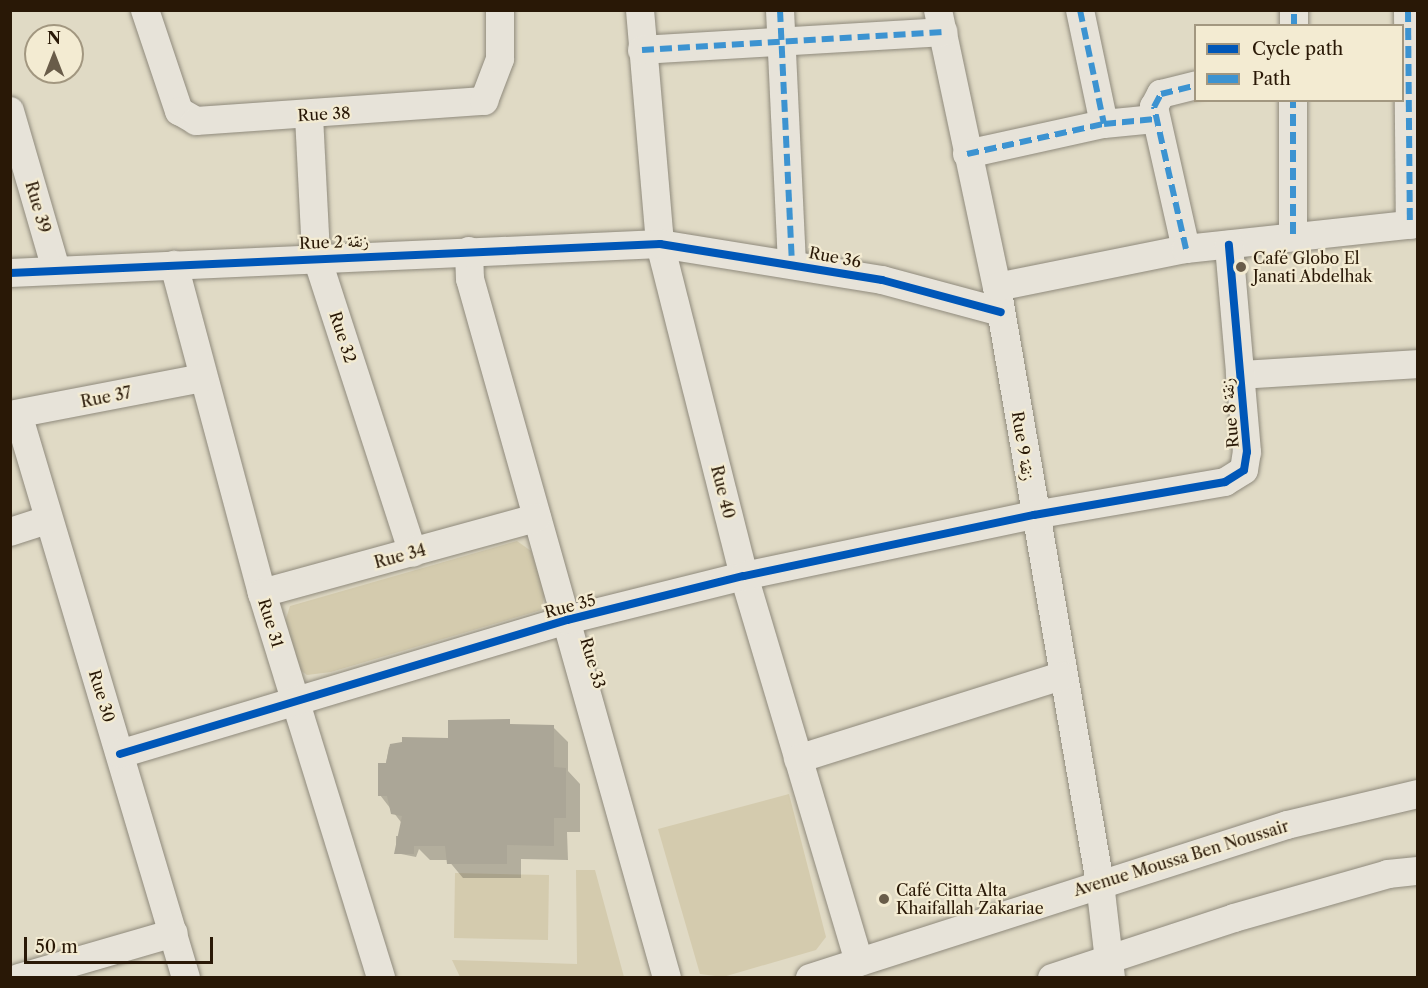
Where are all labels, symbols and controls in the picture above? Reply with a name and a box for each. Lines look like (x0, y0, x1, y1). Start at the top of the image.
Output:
north arrow (24, 24, 84, 84)
legend (1194, 24, 1404, 102)
text: N (47, 28, 61, 48)
text: Cycle path (1252, 38, 1343, 60)
text: Path (1252, 68, 1291, 90)
street label: Rue 38 (297, 103, 351, 125)
street label: Rue 39 (21, 179, 55, 235)
street label: Rue 2 زنقة (299, 231, 369, 253)
street label: Rue 36 (807, 243, 863, 271)
place label: Café Globo El Janati Abdelhak (1253, 248, 1373, 286)
marker: Café Globo El Janati Abdelhak (1234, 260, 1248, 274)
street label: Rue 32 (326, 309, 360, 365)
street label: Rue 8 زنقة (1217, 377, 1243, 449)
street label: Rue 37 (79, 383, 133, 411)
street label: Rue 9 زنقة (1008, 410, 1038, 482)
street label: Rue 40 (707, 463, 739, 521)
street label: Rue 34 (372, 540, 428, 572)
street label: Rue 35 (542, 590, 598, 622)
street label: Rue 31 (254, 596, 288, 650)
street label: Rue 33 (577, 635, 609, 691)
street label: Rue 30 (85, 668, 119, 724)
street label: Avenue Moussa Ben Noussair (1071, 816, 1291, 900)
place label: Café Citta Alta Khaifallah Zakariae (896, 880, 1044, 918)
marker: Café Citta Alta Khaifallah Zakariae (877, 892, 891, 906)
scale bar (27, 925, 216, 963)
text: 50 m (35, 936, 78, 958)

